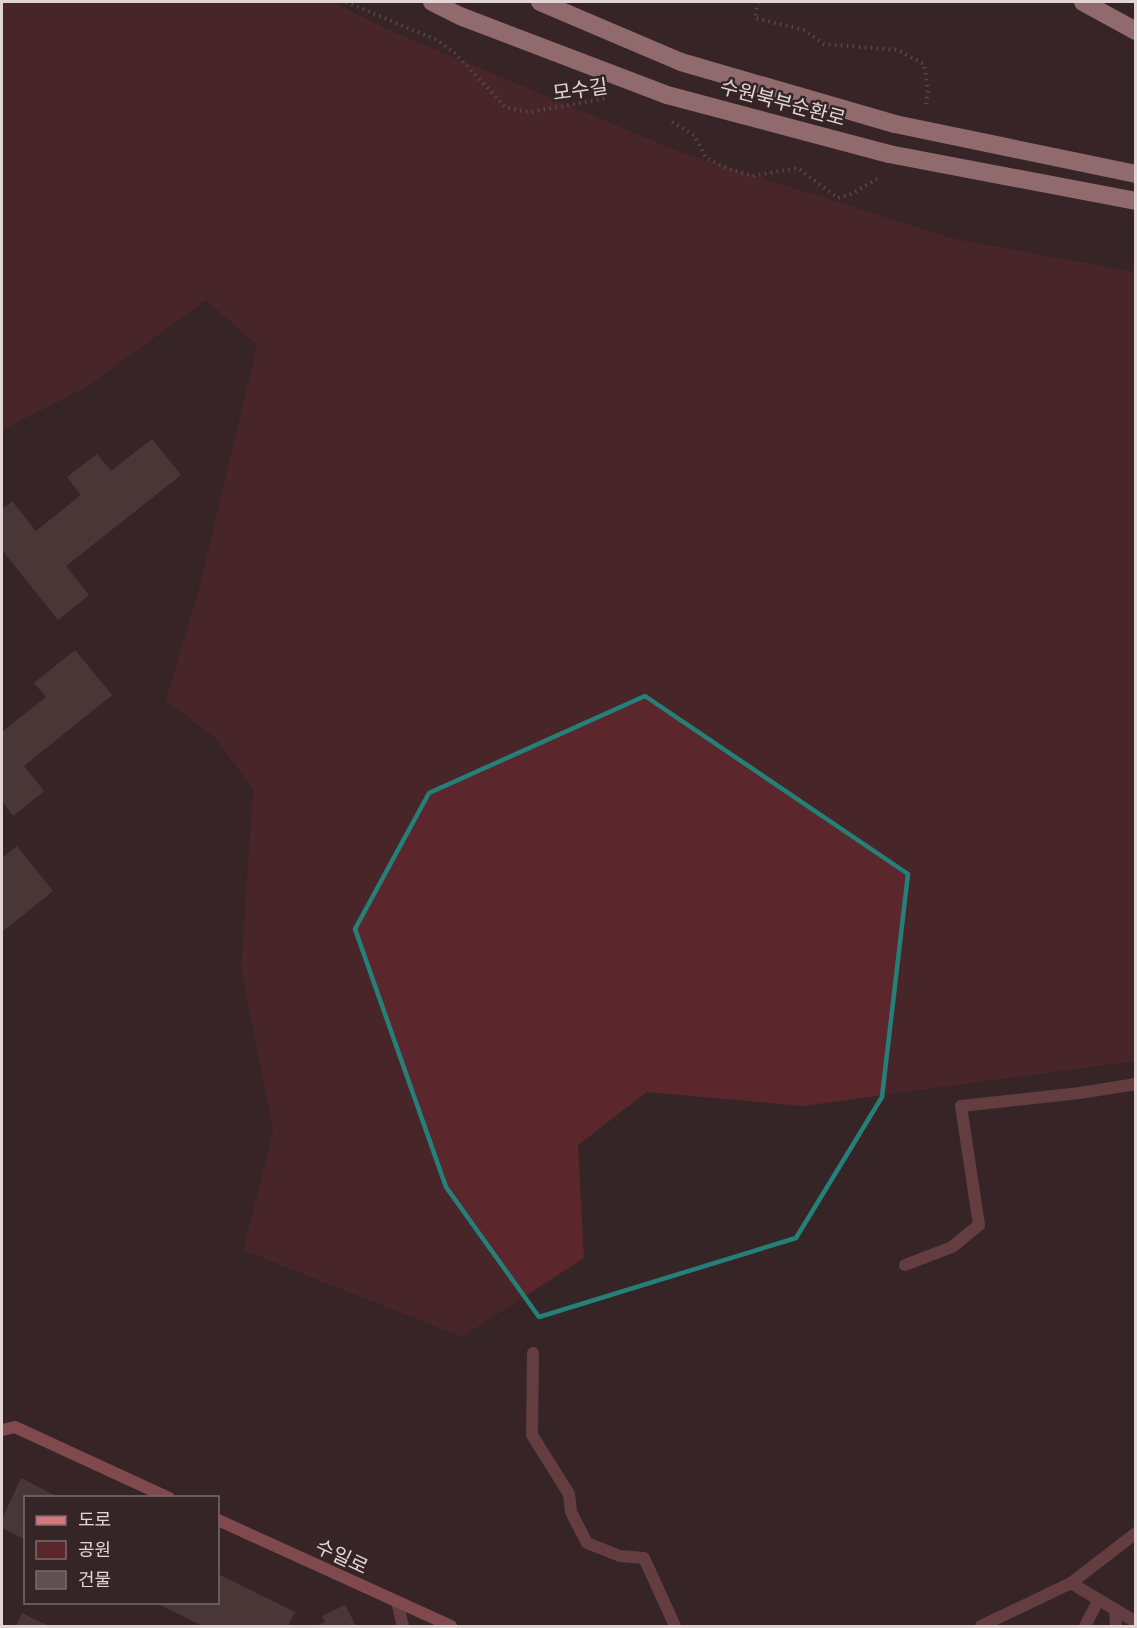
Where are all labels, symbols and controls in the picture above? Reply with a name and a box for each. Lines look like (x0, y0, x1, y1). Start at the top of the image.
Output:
street label: 모수길 (551, 72, 609, 106)
street label: 수원북부순환로 (717, 72, 849, 132)
legend (24, 1496, 219, 1604)
text: 도로 (78, 1507, 111, 1531)
street label: 수일로 (311, 1532, 373, 1580)
text: 공원 (78, 1537, 111, 1561)
text: 건물 (78, 1567, 111, 1591)

